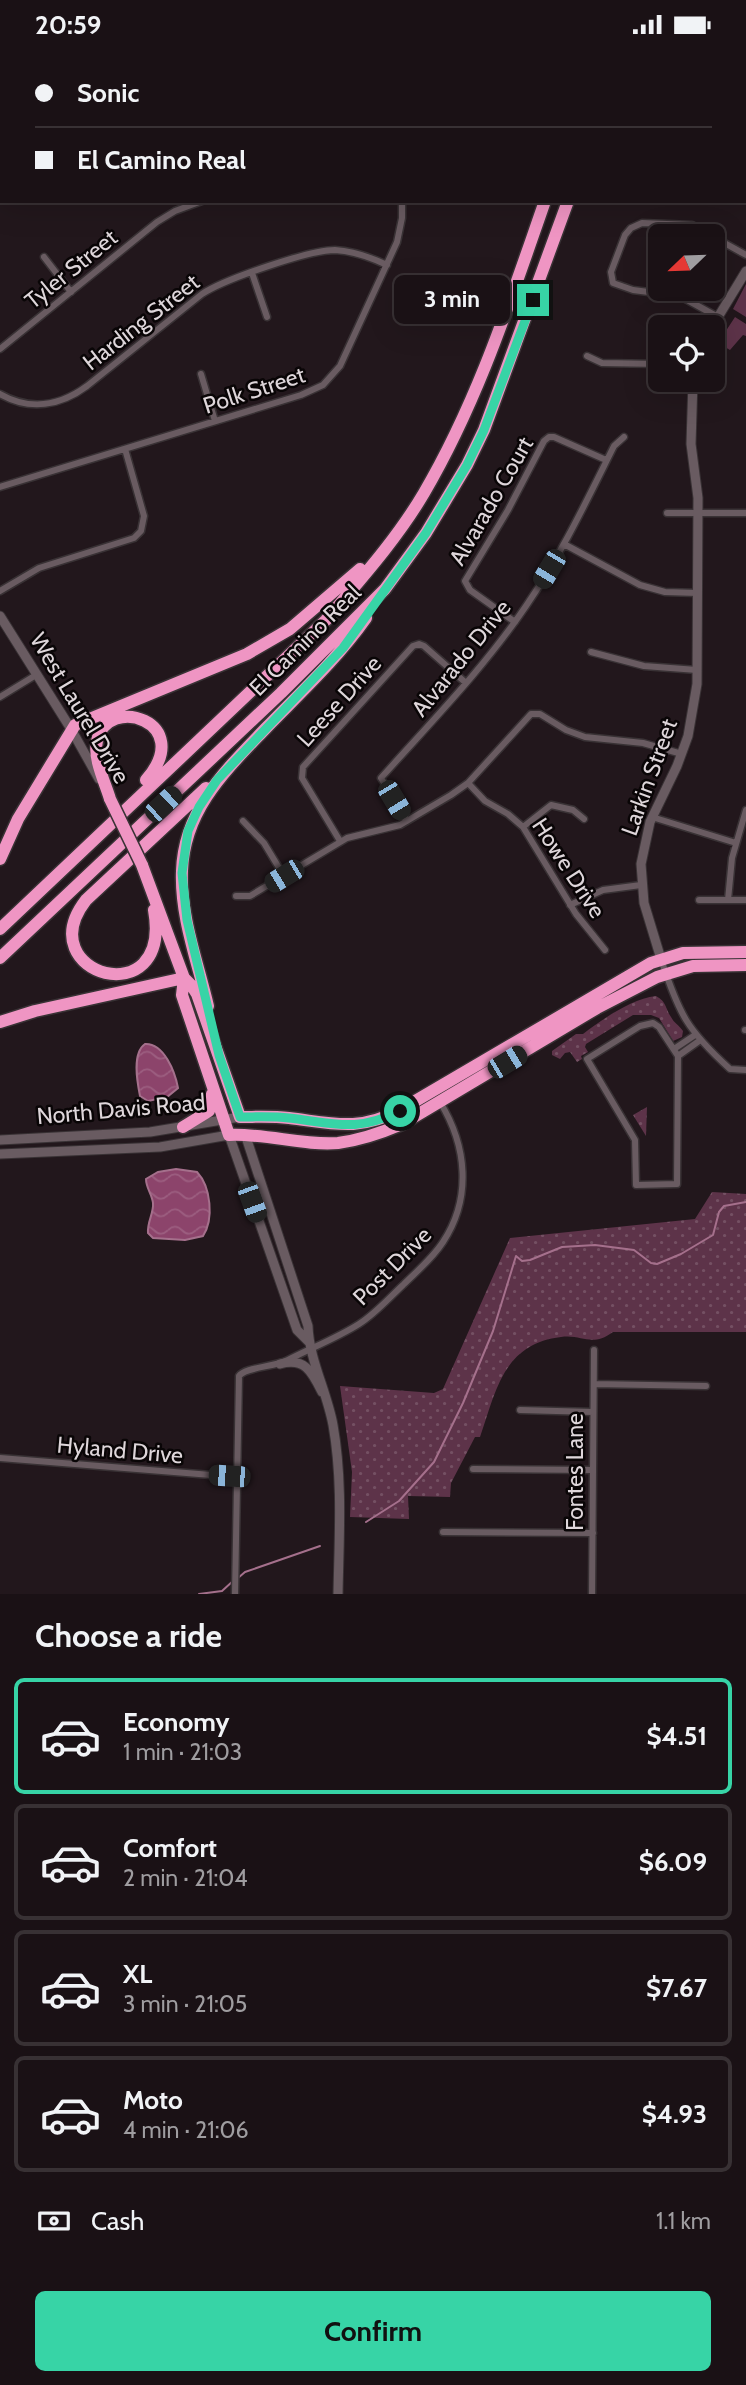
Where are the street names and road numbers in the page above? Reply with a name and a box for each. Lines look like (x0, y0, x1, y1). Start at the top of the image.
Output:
street label: Tyler Street (19, 223, 123, 315)
street label: Harding Street (77, 268, 205, 376)
street label: Polk Street (199, 360, 309, 420)
street label: Alvarado Court (443, 432, 539, 570)
street label: El Camino Real (243, 578, 367, 702)
street label: Alvarado Drive (405, 594, 517, 722)
street label: West Laurel Drive (24, 628, 136, 789)
street label: Leese Drive (291, 650, 387, 752)
street label: Larkin Street (615, 715, 683, 839)
street label: Howe Drive (526, 813, 612, 923)
street label: North Davis Road (36, 1088, 206, 1130)
street label: Post Drive (347, 1221, 437, 1311)
street label: Fontes Lane (561, 1413, 589, 1531)
street label: Hyland Drive (56, 1431, 184, 1469)

